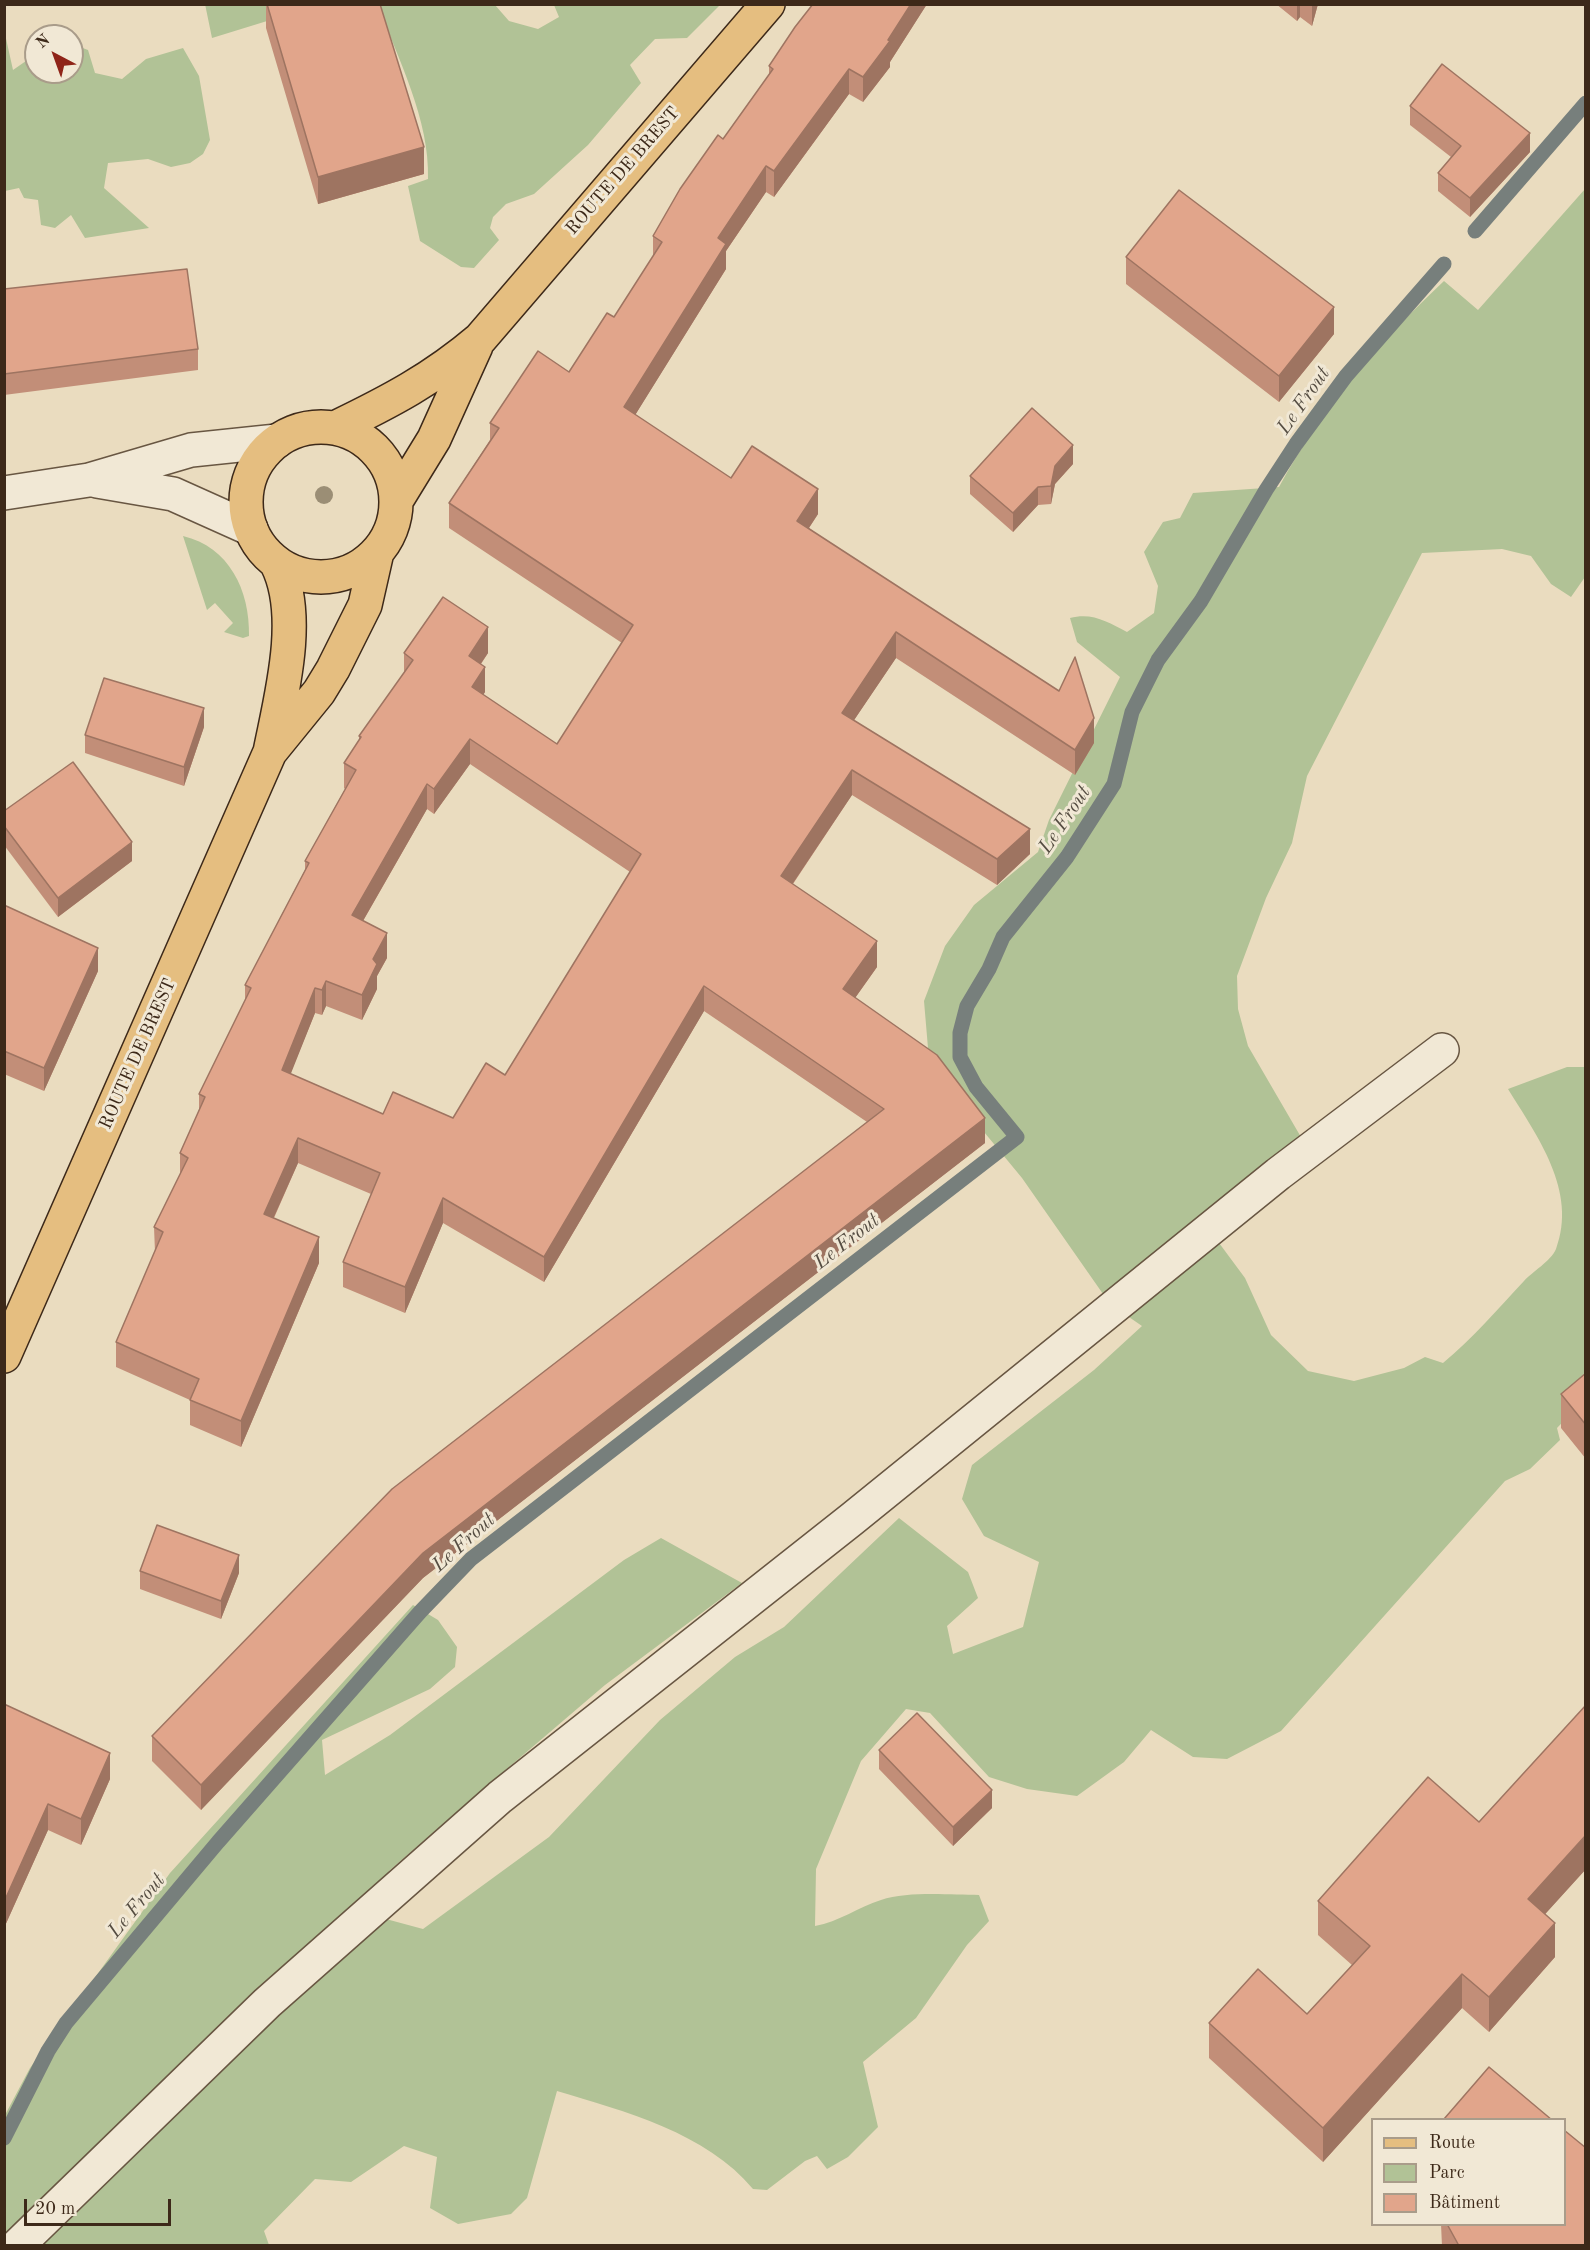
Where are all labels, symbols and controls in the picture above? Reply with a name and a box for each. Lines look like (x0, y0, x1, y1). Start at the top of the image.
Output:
north arrow (24, 24, 84, 84)
text: N (34, 32, 53, 52)
street label: ROUTE DE BREST (562, 103, 684, 239)
water label: Le Frout (1272, 363, 1336, 439)
water label: Le Frout (1034, 782, 1096, 858)
street label: ROUTE DE BREST (95, 975, 181, 1133)
water label: Le Frout (809, 1209, 885, 1275)
water label: Le Frout (427, 1508, 501, 1578)
water label: Le Frout (103, 1869, 171, 1943)
legend (1371, 2118, 1566, 2226)
text: Route (1429, 2134, 1475, 2152)
text: Parc (1429, 2164, 1465, 2182)
scale bar (27, 2187, 174, 2225)
text: Bâtiment (1429, 2194, 1500, 2212)
text: 20 m (35, 2200, 75, 2218)

